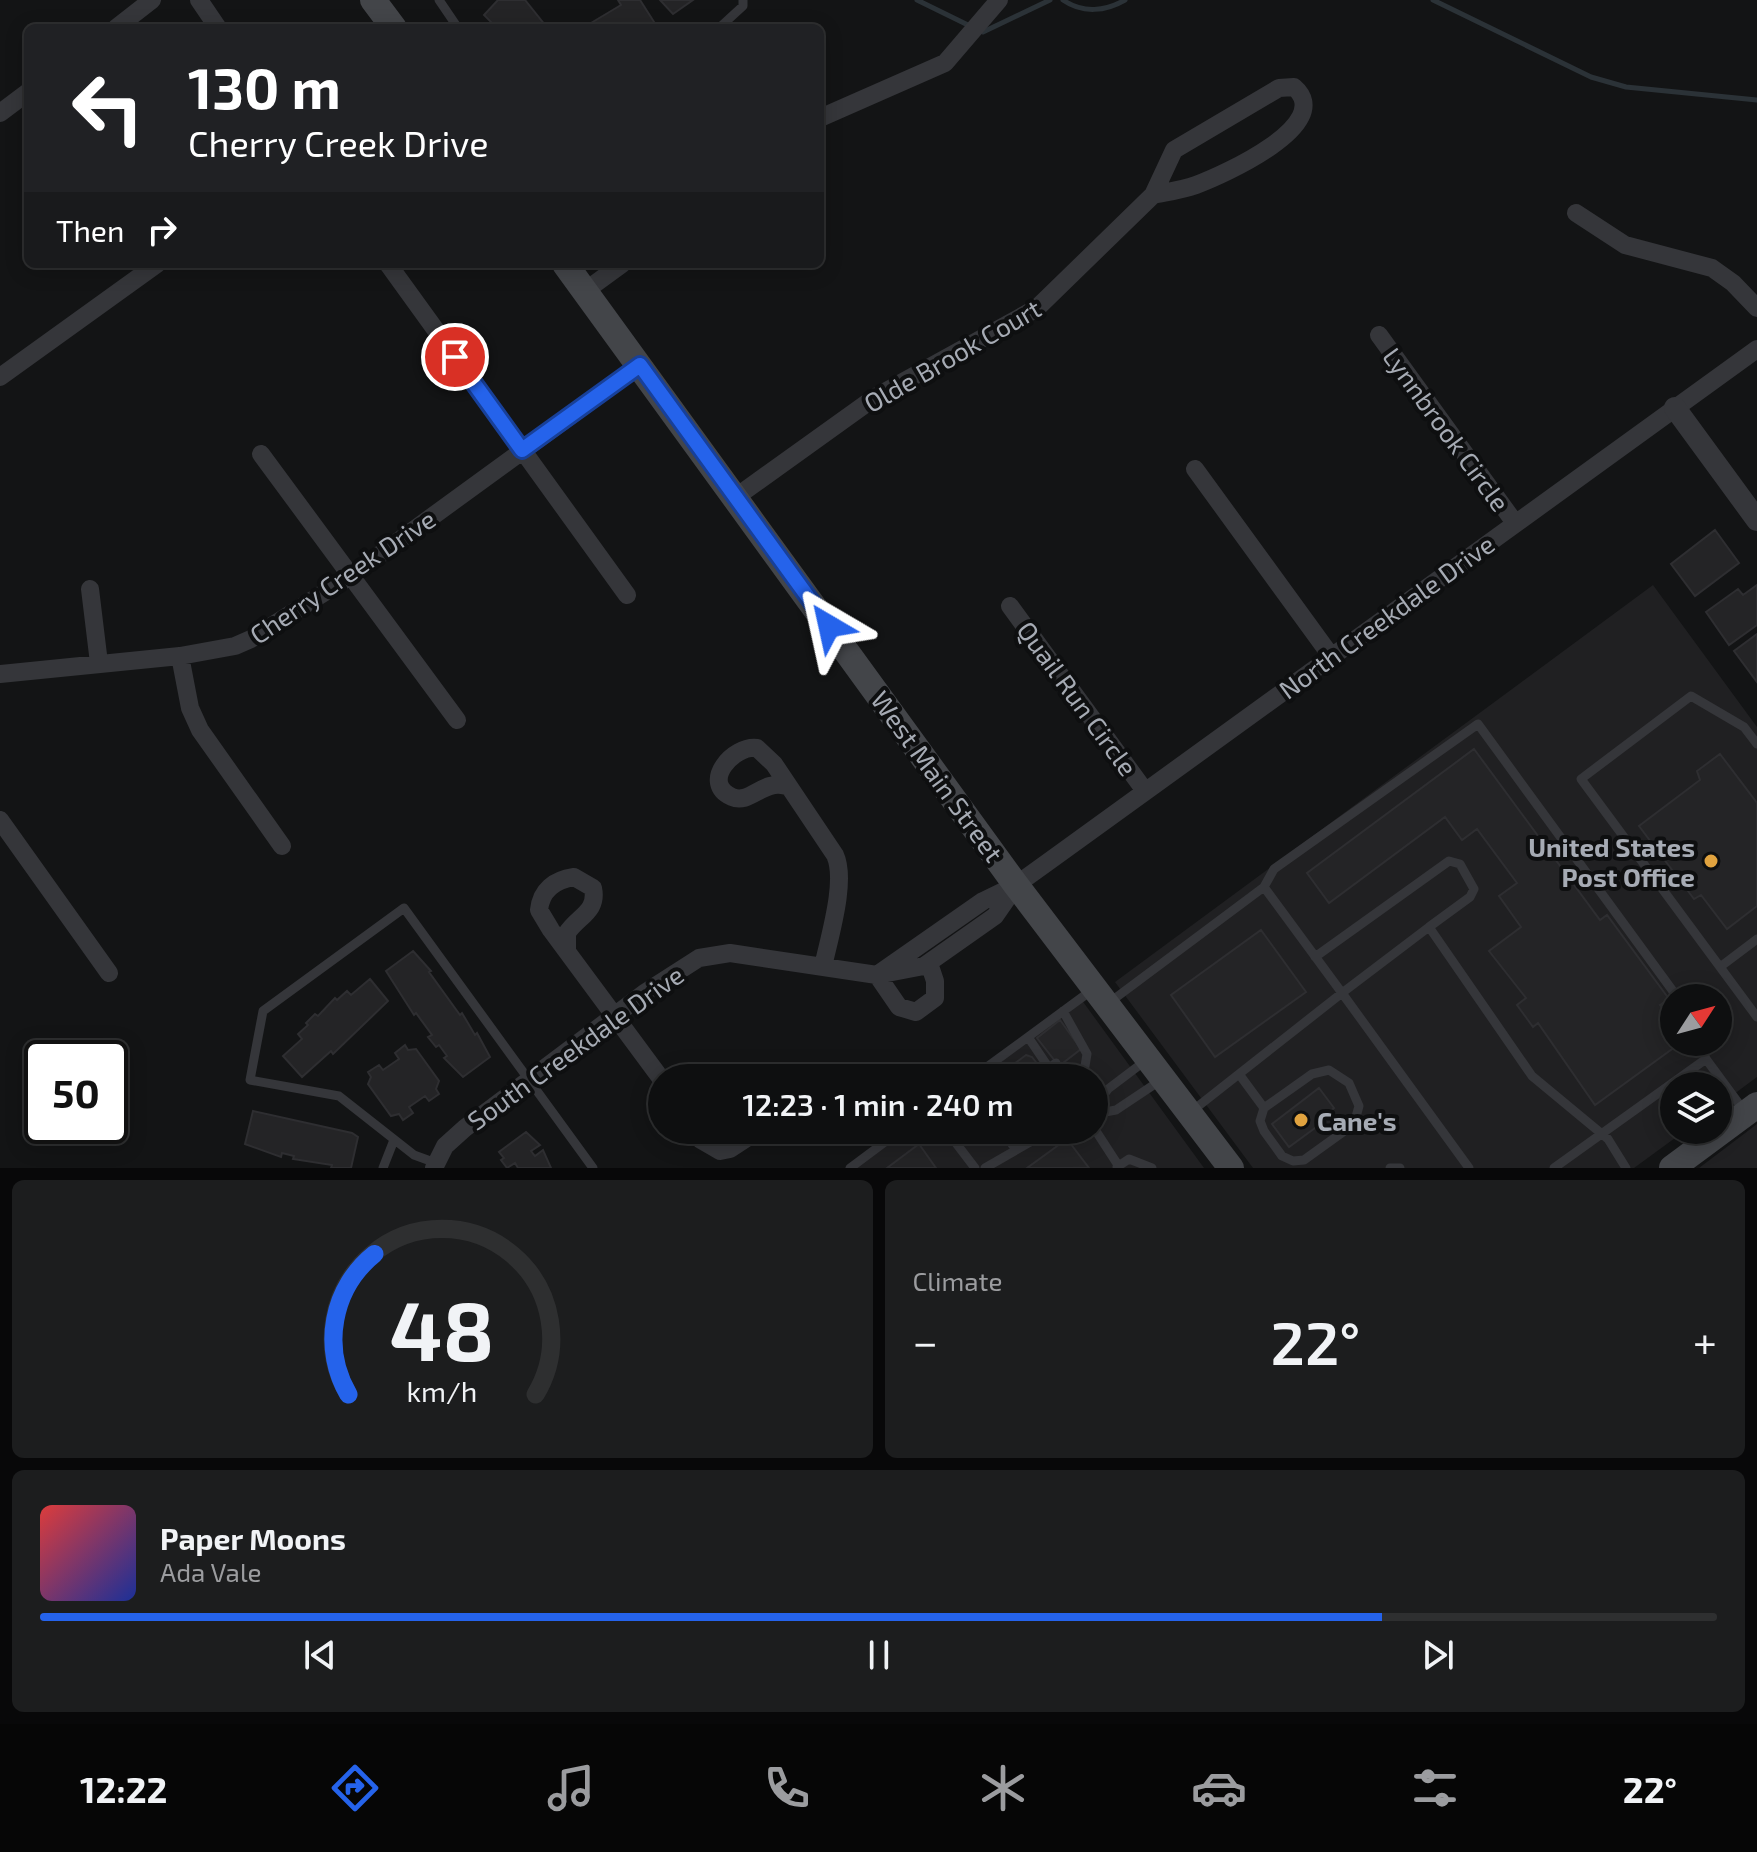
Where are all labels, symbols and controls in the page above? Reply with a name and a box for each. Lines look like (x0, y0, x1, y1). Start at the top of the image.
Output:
text: 130 m (188, 53, 341, 120)
icon: left (56, 56, 160, 160)
text: Cherry Creek Drive (188, 121, 489, 164)
icon: right (140, 208, 184, 252)
text: Then (56, 212, 124, 248)
street label: Olde Brook Court (858, 292, 1046, 418)
pin (421, 323, 489, 391)
icon: arrive (433, 335, 477, 379)
street label: Lynnbrook Circle (1377, 341, 1517, 517)
street label: Cherry Creek Drive (243, 502, 441, 650)
street label: North Creekdale Drive (1272, 528, 1500, 704)
position arrow (787, 584, 871, 668)
street label: Quail Run Circle (1012, 615, 1144, 781)
street label: West Main Street (866, 684, 1010, 868)
place label: United States Post Office (1528, 831, 1695, 892)
marker: United States Post Office (1702, 852, 1720, 870)
street label: South Creekdale Drive (461, 958, 689, 1136)
north arrow (1660, 984, 1732, 1056)
map controls (1660, 984, 1732, 1144)
speed limit sign: 50 (24, 1040, 128, 1144)
button: layers (1660, 1072, 1732, 1144)
text: 12:23 · 1 min · 240 m (743, 1086, 1013, 1122)
place label: Cane's (1317, 1105, 1397, 1136)
marker: Cane's (1292, 1111, 1310, 1129)
text: Climate (913, 1265, 1002, 1296)
text: 48 (390, 1278, 495, 1378)
text: 22° (1271, 1305, 1360, 1377)
text: − (913, 1314, 938, 1367)
text: + (1693, 1314, 1717, 1367)
text: km/h (407, 1373, 478, 1408)
text: Paper Moons (160, 1520, 346, 1556)
text: Ada Vale (160, 1556, 262, 1587)
icon: previous (298, 1633, 342, 1677)
icon: pause (857, 1633, 901, 1677)
icon: next (1416, 1633, 1460, 1677)
icon: directions (327, 1760, 383, 1816)
icon: music (543, 1760, 599, 1816)
icon: phone (759, 1760, 815, 1816)
icon: climate (975, 1760, 1031, 1816)
icon: car (1191, 1760, 1247, 1816)
icon: filters (1407, 1760, 1463, 1816)
text: 12:22 (80, 1767, 168, 1810)
text: 22° (1623, 1767, 1677, 1810)

